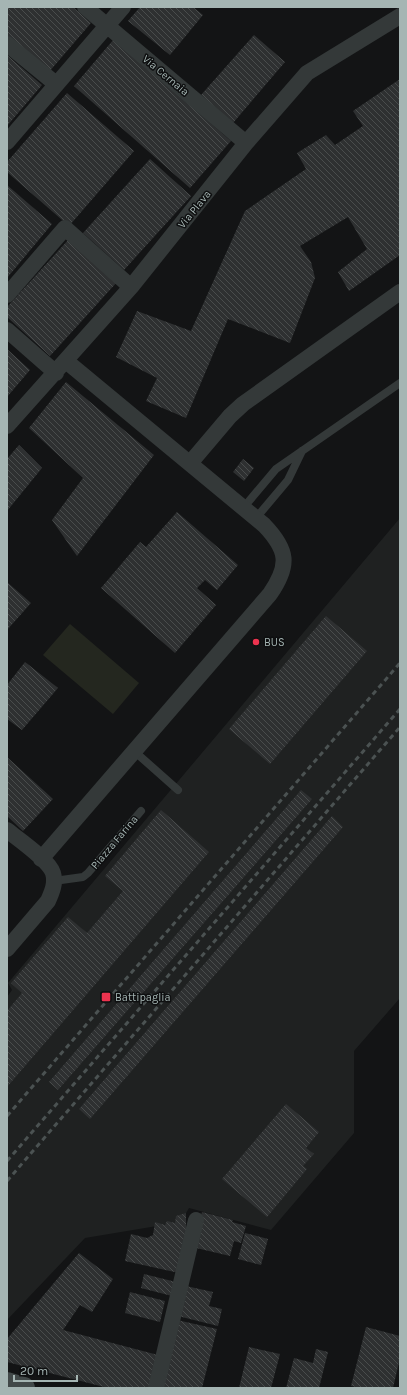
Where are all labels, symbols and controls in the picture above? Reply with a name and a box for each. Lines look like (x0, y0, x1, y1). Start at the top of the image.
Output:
street label: Via Cernaia (140, 52, 192, 99)
street label: Via Plava (175, 188, 214, 231)
place label: BUS (264, 636, 285, 649)
marker: BUS (251, 637, 261, 647)
street label: Piazza Farina (88, 813, 141, 872)
marker: Battipaglia (100, 991, 112, 1003)
place label: Battipaglia (115, 991, 171, 1004)
scale bar (14, 1357, 77, 1383)
text: 20 m (20, 1364, 48, 1378)

